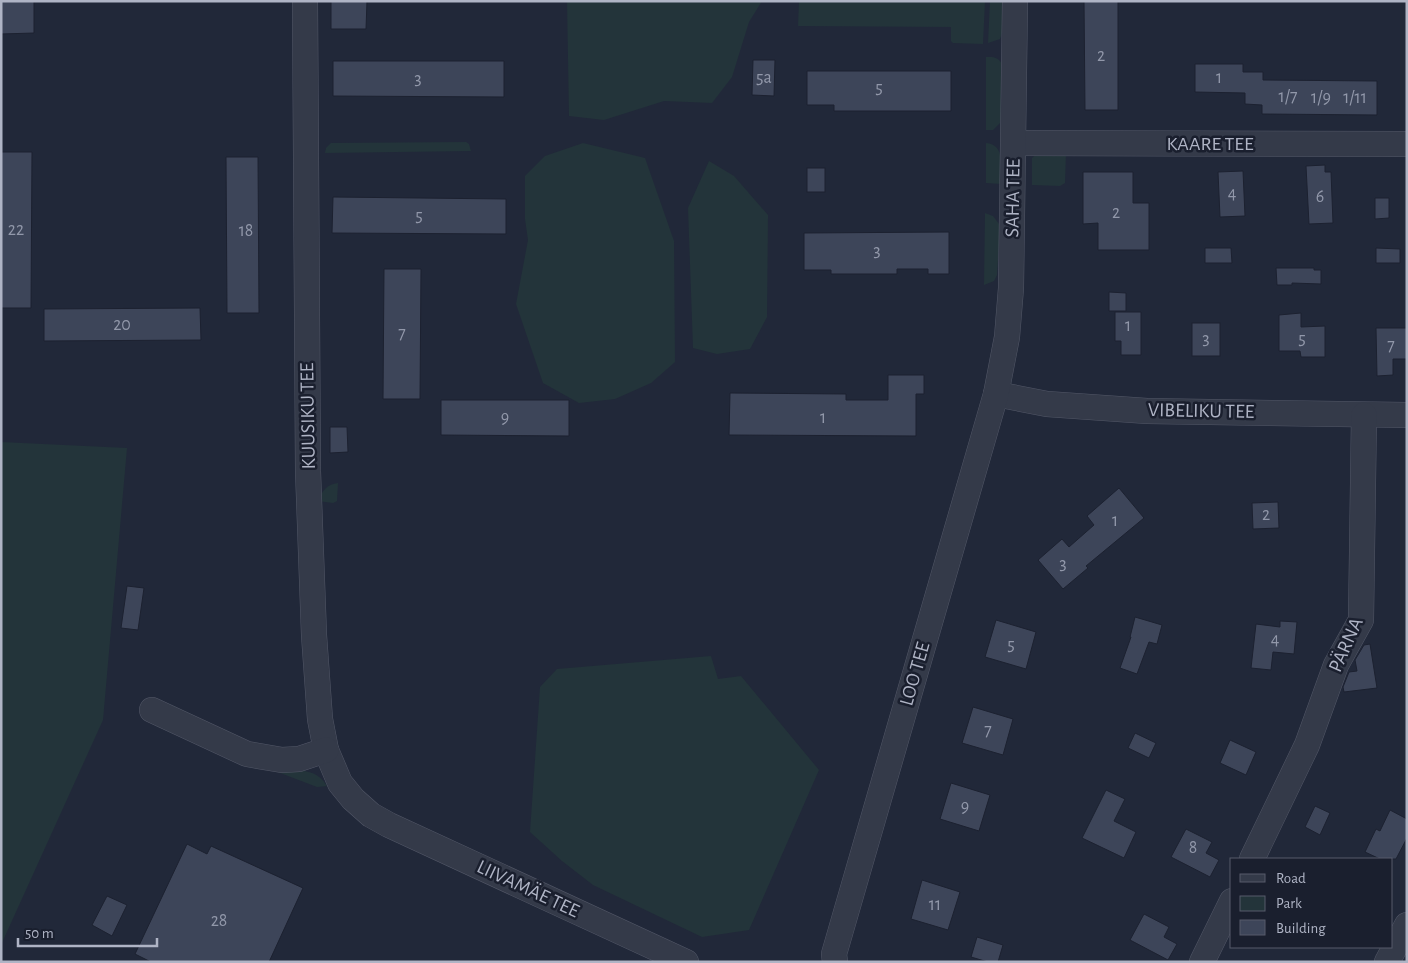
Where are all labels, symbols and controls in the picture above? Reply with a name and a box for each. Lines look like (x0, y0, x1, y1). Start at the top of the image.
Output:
house number: 2 (1097, 47, 1105, 65)
house number: 5a (756, 69, 772, 87)
house number: 1 (1216, 69, 1222, 87)
house number: 3 (414, 70, 422, 88)
house number: 5 (875, 79, 883, 97)
house number: 1/7 (1279, 88, 1297, 106)
house number: 1/9 (1311, 89, 1331, 107)
house number: 1/11 (1343, 89, 1367, 107)
street label: KAARE TEE (1166, 134, 1254, 154)
street label: SAHA TEE (1002, 158, 1024, 237)
house number: 4 (1228, 185, 1237, 203)
house number: 6 (1316, 188, 1324, 206)
house number: 2 (1112, 204, 1120, 222)
house number: 5 (415, 207, 423, 225)
house number: 22 (8, 221, 24, 239)
house number: 18 (239, 222, 253, 240)
house number: 3 (873, 242, 881, 260)
house number: 20 (113, 316, 131, 334)
house number: 1 (1125, 317, 1131, 335)
house number: 7 (398, 325, 406, 343)
house number: 3 (1202, 330, 1210, 348)
house number: 5 (1298, 330, 1306, 348)
house number: 7 (1387, 337, 1395, 355)
street label: KUUSIKU TEE (297, 362, 319, 469)
street label: VIBELIKU TEE (1148, 400, 1255, 422)
house number: 9 (501, 409, 509, 427)
house number: 1 (820, 409, 826, 427)
house number: 2 (1262, 506, 1270, 524)
house number: 1 (1112, 512, 1118, 530)
house number: 3 (1059, 555, 1067, 573)
street label: PÄRNA (1325, 614, 1367, 675)
house number: 4 (1271, 631, 1280, 649)
house number: 5 (1007, 636, 1015, 654)
street label: LOO TEE (896, 639, 934, 708)
house number: 7 (984, 722, 992, 740)
house number: 9 (961, 798, 969, 816)
house number: 8 (1189, 839, 1197, 857)
street label: LIIVAMÄE TEE (474, 857, 583, 922)
legend (1230, 858, 1393, 948)
text: Road (1276, 871, 1306, 886)
house number: 11 (929, 896, 941, 914)
text: Park (1276, 896, 1302, 911)
house number: 28 (211, 912, 227, 930)
scale bar (18, 916, 156, 948)
text: Building (1276, 921, 1326, 936)
text: 50 m (25, 926, 54, 941)

